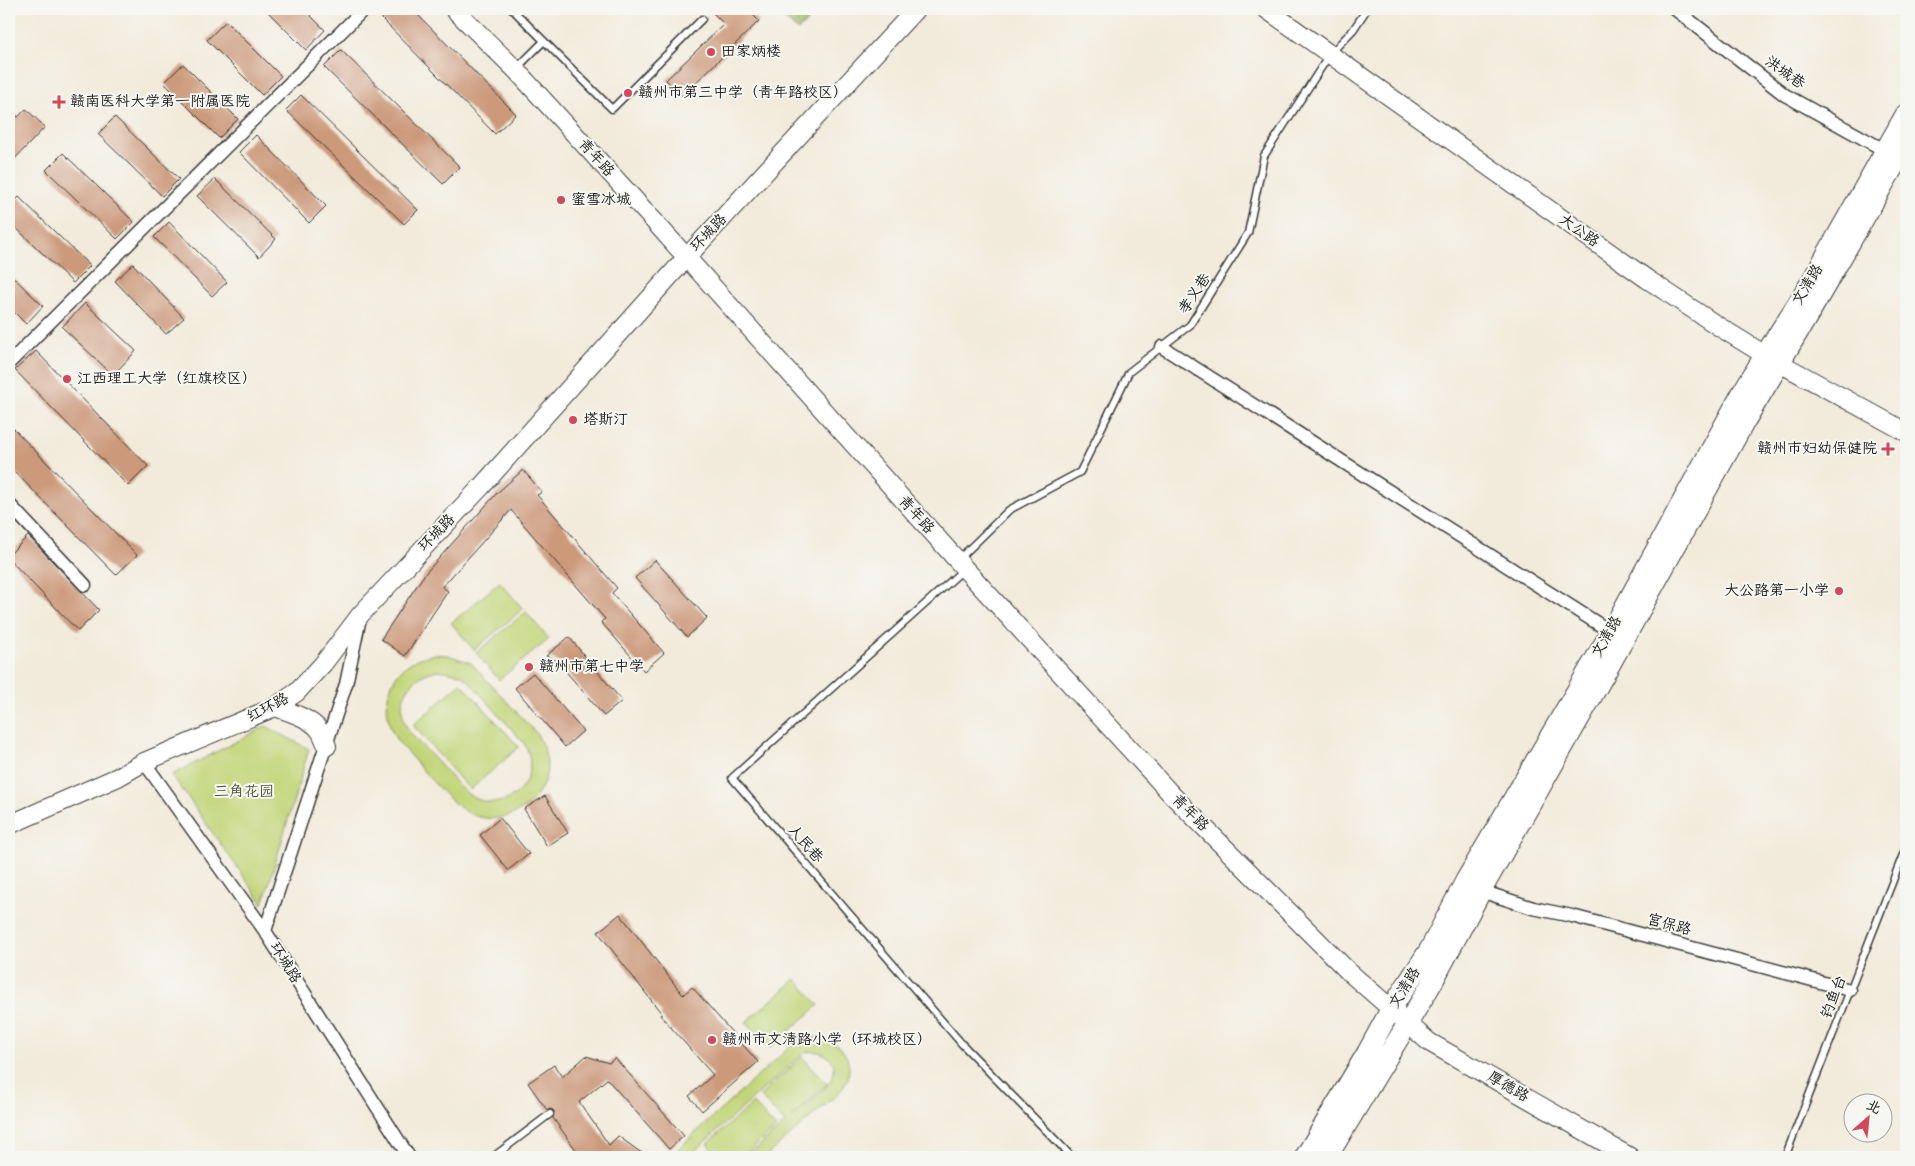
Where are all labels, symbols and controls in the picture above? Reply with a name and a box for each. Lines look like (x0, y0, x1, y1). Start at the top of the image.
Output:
place label: 田家炳楼 (721, 40, 781, 64)
marker: 田家炳楼 (705, 46, 717, 58)
street label: 洪城巷 (1760, 50, 1810, 96)
place label: 赣州市第三中学（青年路校区） (638, 81, 848, 105)
marker: 赣州市第三中学（青年路校区） (622, 87, 634, 99)
place label: 赣南医科大学第一附属医院 (70, 90, 250, 114)
marker: 赣南医科大学第一附属医院 (52, 95, 66, 109)
street label: 青年路 (572, 133, 620, 183)
place label: 蜜雪冰城 (571, 188, 631, 212)
marker: 蜜雪冰城 (555, 194, 567, 206)
street label: 环城路 (685, 208, 733, 258)
street label: 大公路 (1554, 208, 1604, 254)
street label: 文清路 (1786, 260, 1830, 310)
street label: 孝义巷 (1173, 269, 1217, 319)
place label: 江西理工大学（红旗校区） (77, 367, 257, 391)
marker: 江西理工大学（红旗校区） (61, 373, 73, 385)
place label: 塔斯汀 (583, 408, 628, 432)
marker: 塔斯汀 (567, 414, 579, 426)
place label: 赣州市妇幼保健院 (1757, 437, 1877, 461)
marker: 赣州市妇幼保健院 (1881, 442, 1895, 456)
street label: 青年路 (892, 490, 940, 540)
street label: 环城路 (413, 508, 461, 558)
place label: 大公路第一小学 (1724, 579, 1829, 603)
marker: 大公路第一小学 (1833, 585, 1845, 597)
street label: 文清路 (1586, 611, 1628, 663)
place label: 赣州市第七中学 (539, 655, 644, 679)
marker: 赣州市第七中学 (523, 661, 535, 673)
street label: 红环路 (242, 687, 294, 729)
park label: 三角花园 (214, 780, 274, 804)
street label: 青年路 (1166, 789, 1214, 837)
street label: 人民巷 (781, 819, 829, 869)
street label: 宫保路 (1644, 908, 1694, 942)
street label: 环城路 (263, 938, 307, 988)
street label: 文清路 (1383, 963, 1427, 1013)
street label: 钓鱼台 (1815, 972, 1853, 1022)
place label: 赣州市文清路小学（环城校区） (722, 1028, 932, 1052)
marker: 赣州市文清路小学（环城校区） (706, 1034, 718, 1046)
street label: 厚德路 (1483, 1065, 1533, 1109)
north arrow (1842, 1094, 1892, 1144)
text: 北 (1862, 1094, 1885, 1120)

